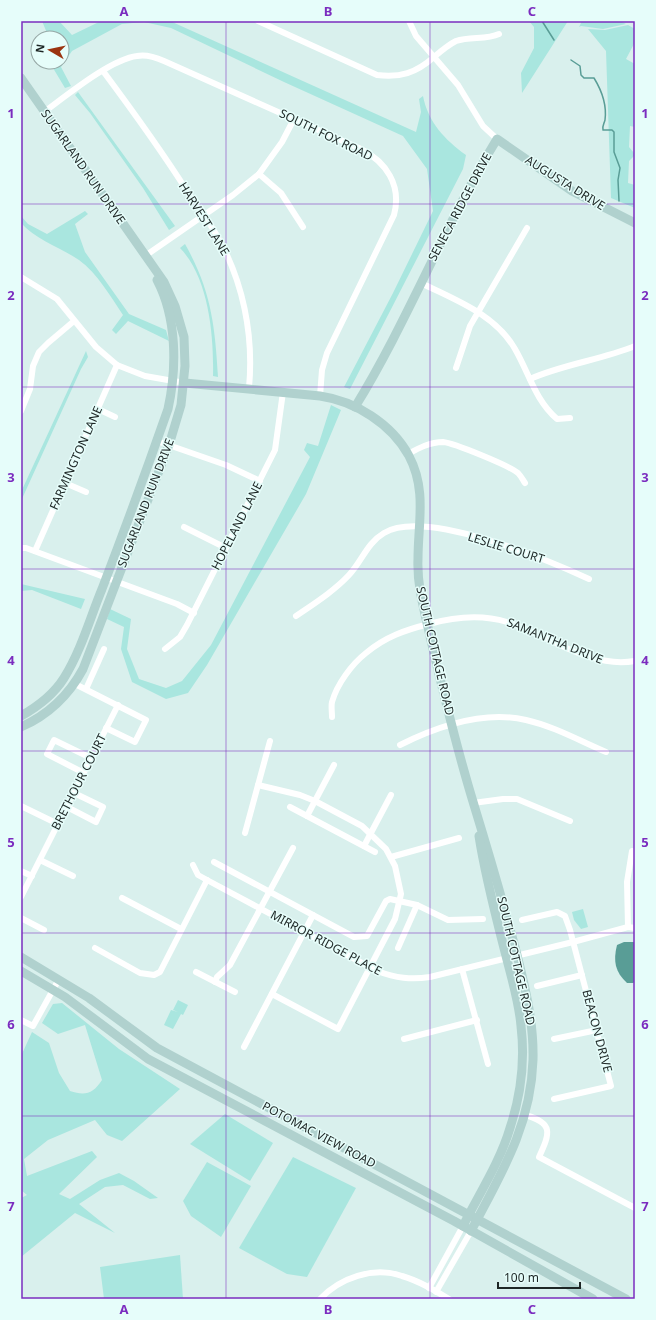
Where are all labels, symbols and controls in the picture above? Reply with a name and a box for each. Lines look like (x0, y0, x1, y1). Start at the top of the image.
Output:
text: A (120, 2, 129, 20)
text: B (324, 2, 332, 20)
text: C (528, 2, 536, 20)
north arrow (30, 30, 70, 70)
text: N (32, 43, 48, 54)
text: 1 (7, 104, 15, 122)
text: 1 (641, 104, 649, 122)
street label: SOUTH FOX ROAD (277, 105, 376, 165)
street label: SUGARLAND RUN DRIVE (37, 106, 130, 228)
street label: SENECA RIDGE DRIVE (424, 150, 495, 264)
street label: AUGUSTA DRIVE (522, 151, 608, 214)
street label: HARVEST LANE (175, 179, 234, 259)
text: 2 (7, 286, 15, 304)
text: 2 (641, 286, 649, 304)
street label: FARMINGTON LANE (45, 403, 106, 512)
street label: SUGARLAND RUN DRIVE (113, 436, 178, 570)
text: 3 (7, 468, 15, 486)
text: 3 (641, 468, 649, 486)
street label: HOPELAND LANE (207, 479, 266, 573)
street label: LESLIE COURT (466, 528, 547, 567)
street label: SOUTH COTTAGE ROAD (412, 585, 459, 717)
street label: SAMANTHA DRIVE (505, 613, 606, 668)
text: 4 (7, 651, 15, 669)
text: 4 (641, 651, 649, 669)
street label: BRETHOUR COURT (47, 730, 110, 833)
text: 5 (7, 833, 15, 851)
text: 5 (641, 833, 649, 851)
street label: SOUTH COTTAGE ROAD (493, 895, 540, 1027)
street label: MIRROR RIDGE PLACE (268, 906, 385, 979)
street label: BEACON DRIVE (578, 988, 617, 1074)
text: 6 (7, 1015, 15, 1033)
text: 6 (641, 1015, 649, 1033)
street label: POTOMAC VIEW ROAD (259, 1097, 379, 1172)
text: 7 (7, 1197, 15, 1215)
text: 7 (641, 1197, 649, 1215)
scale bar (498, 1264, 580, 1290)
text: 100 m (504, 1269, 539, 1286)
text: A (120, 1300, 129, 1318)
text: B (324, 1300, 332, 1318)
text: C (528, 1300, 536, 1318)

